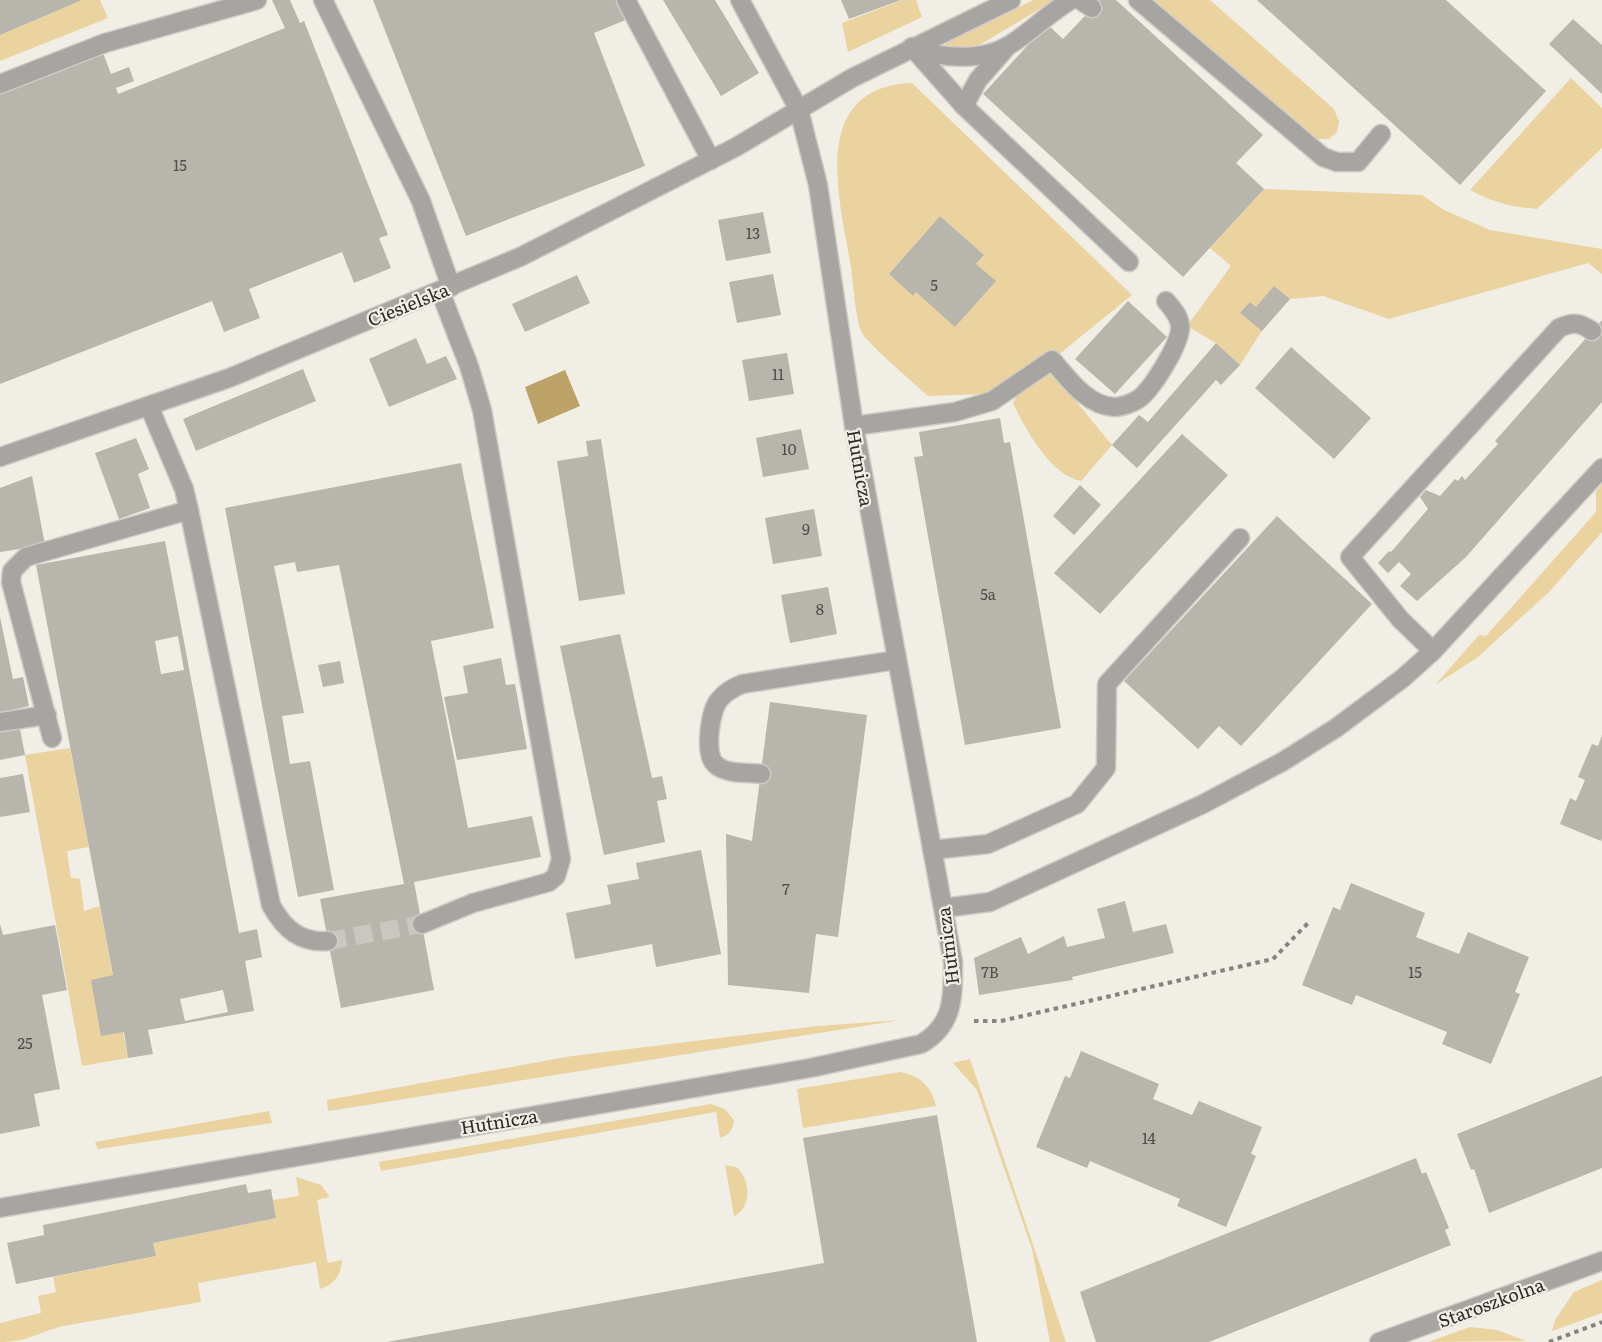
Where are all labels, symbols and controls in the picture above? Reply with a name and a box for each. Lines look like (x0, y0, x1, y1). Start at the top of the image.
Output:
house number: 15 (173, 153, 187, 176)
house number: 13 (746, 221, 760, 244)
house number: 5 (930, 273, 938, 296)
street label: Ciesielska (363, 275, 453, 333)
house number: 11 (772, 362, 784, 385)
street label: Hutnicza (841, 427, 881, 509)
house number: 10 (782, 437, 797, 460)
house number: 9 (802, 517, 810, 540)
house number: 5a (980, 582, 997, 605)
house number: 8 (816, 597, 824, 620)
house number: 7 (782, 877, 790, 900)
street label: Hutnicza (929, 905, 965, 986)
house number: 7B (981, 960, 999, 983)
house number: 15 (1408, 960, 1422, 983)
house number: 25 (17, 1031, 33, 1054)
street label: Hutnicza (458, 1102, 540, 1140)
house number: 14 (1142, 1126, 1156, 1149)
street label: Staroszkolna (1434, 1270, 1548, 1334)

